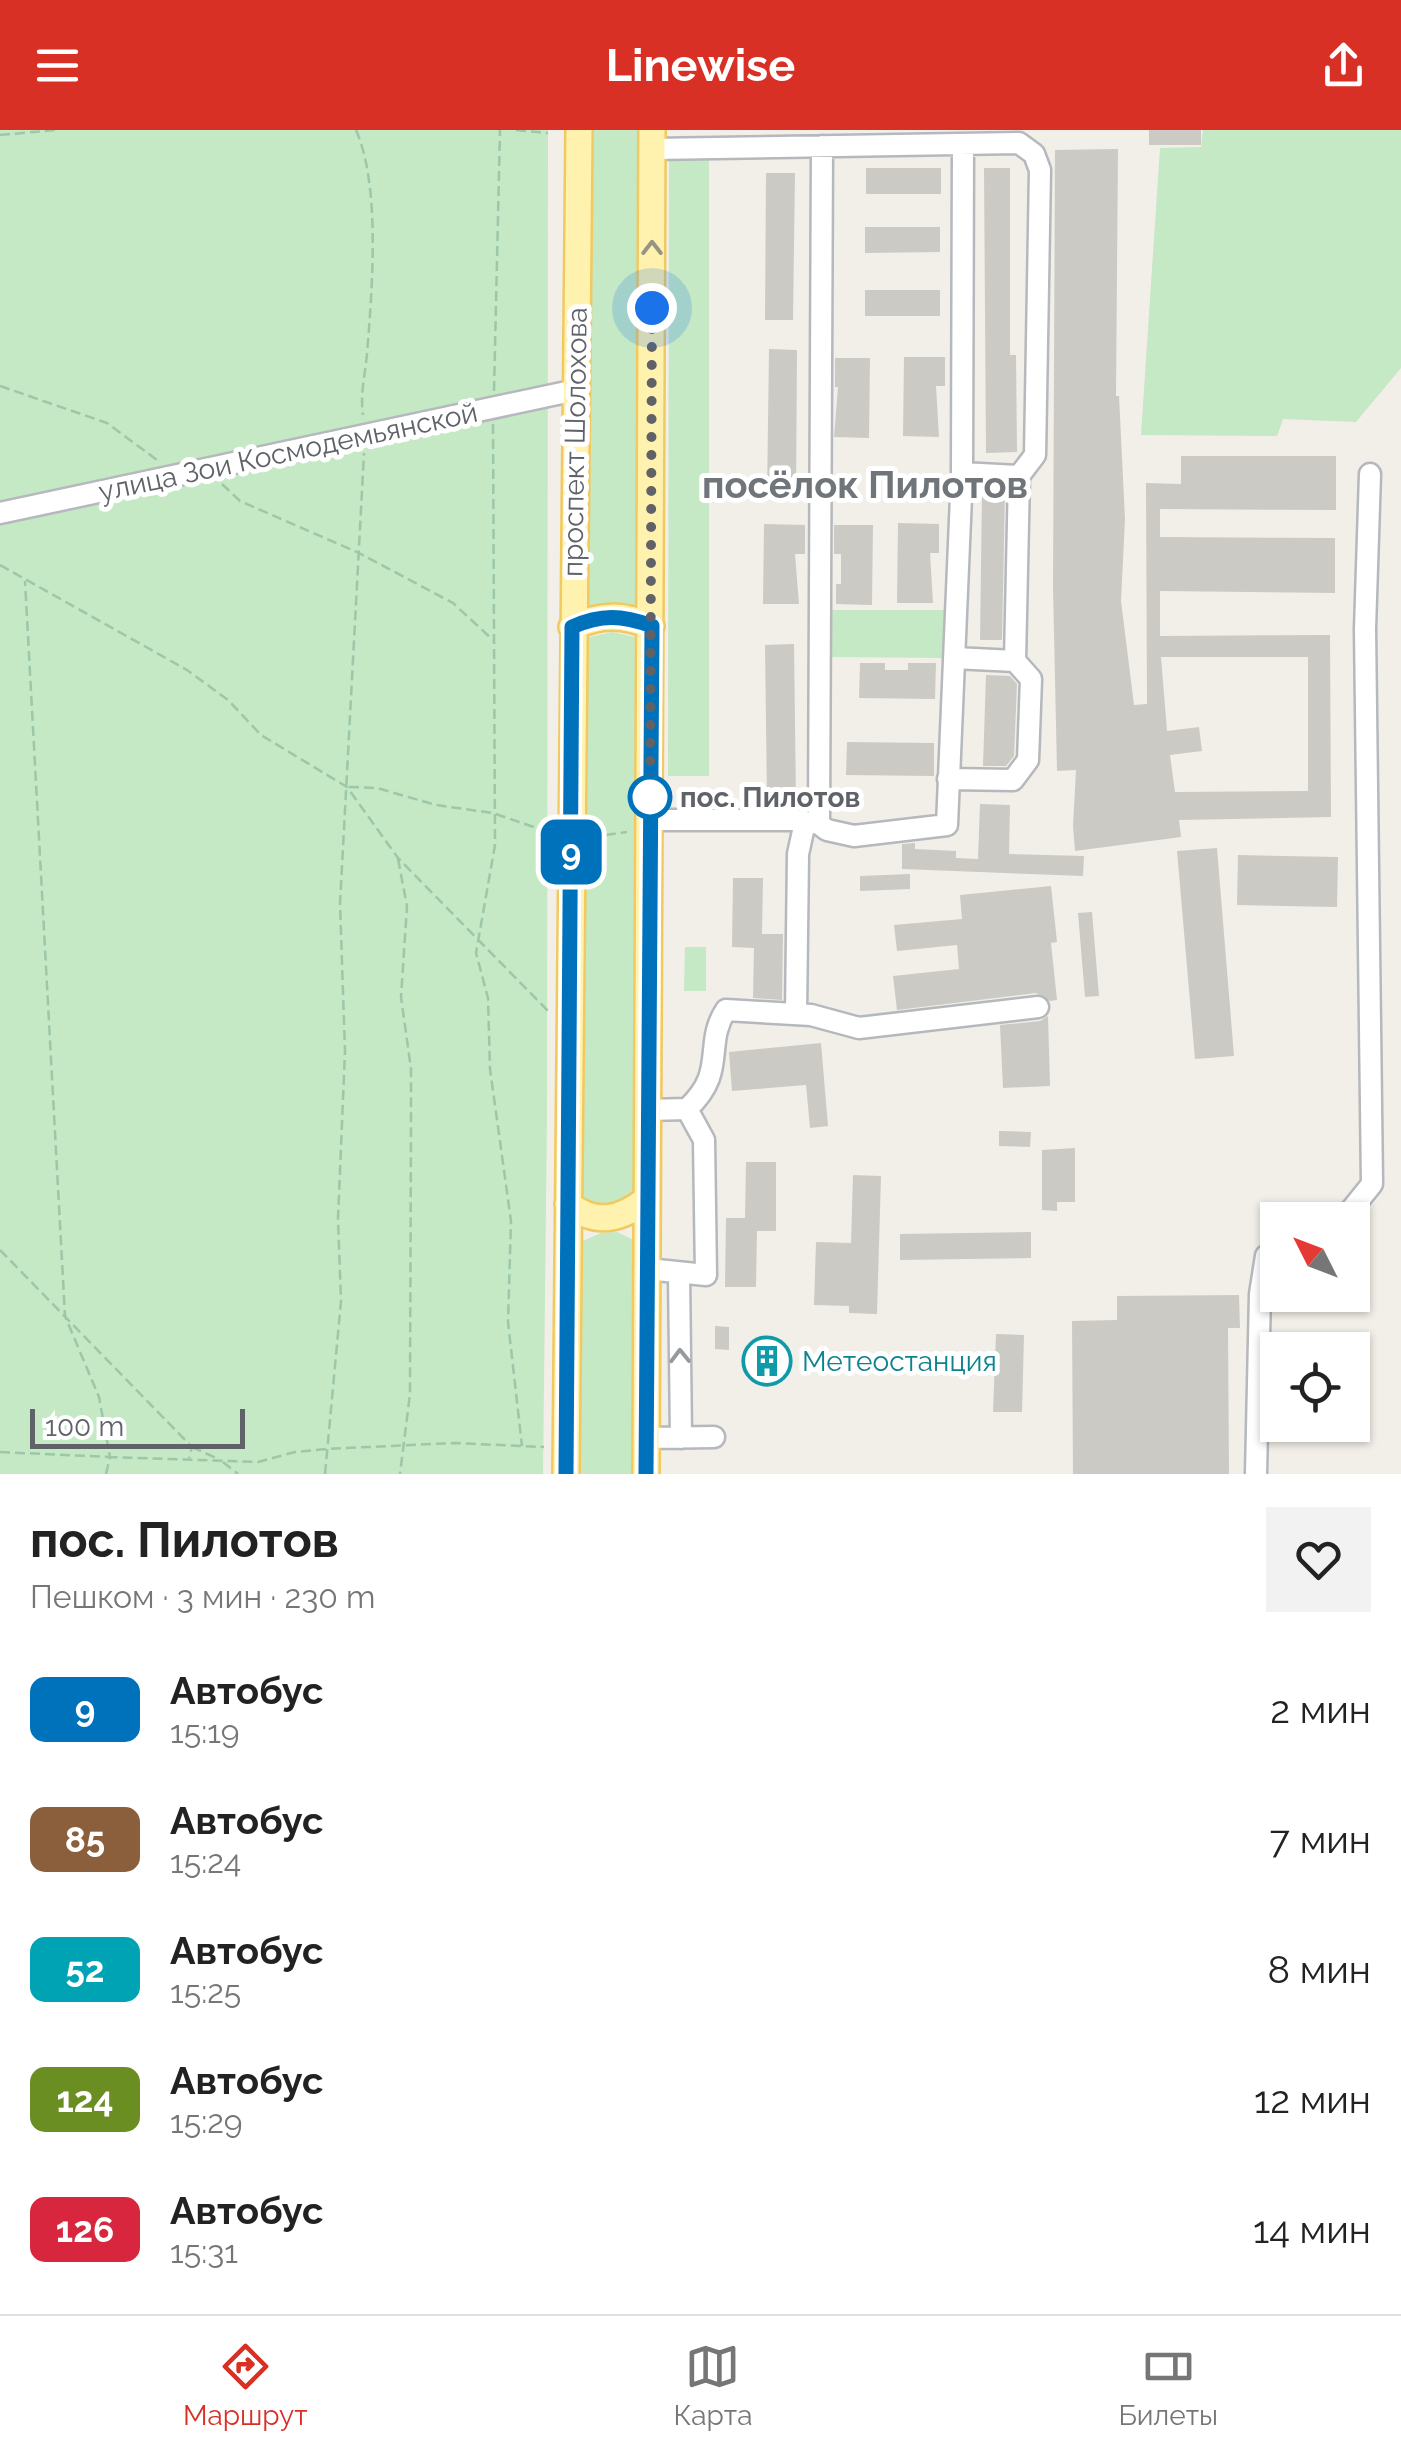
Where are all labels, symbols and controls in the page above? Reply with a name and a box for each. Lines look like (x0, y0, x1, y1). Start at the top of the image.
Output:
icon: menu (30, 38, 85, 93)
icon: share (1316, 38, 1371, 93)
text: Linewise (606, 39, 795, 92)
one-way arrow (641, 240, 663, 256)
your location (627, 283, 677, 333)
street label: проспект Шолохова (556, 307, 594, 577)
street label: улица Зои Космодемьянской (96, 396, 480, 508)
district label: посёлок Пилотов (702, 462, 1028, 507)
marker: пос. Пилотов (629, 776, 671, 818)
place label: пос. Пилотов (680, 781, 860, 814)
line badge: 9 (538, 820, 604, 884)
text: 9 (561, 832, 581, 873)
north arrow (1260, 1202, 1370, 1312)
map controls (1260, 1202, 1370, 1442)
button: locate (1260, 1332, 1370, 1442)
building icon: Метеостанция (741, 1335, 793, 1387)
place label: Метеостанция (802, 1345, 997, 1378)
one-way arrow (669, 1347, 691, 1362)
scale bar (30, 1404, 245, 1448)
text: 100 m (45, 1410, 124, 1443)
button: heart (1266, 1507, 1371, 1612)
text: пос. Пилотов (30, 1512, 339, 1568)
text: Пешком · 3 мин · 230 m (30, 1578, 375, 1615)
text: Автобус (170, 1668, 324, 1713)
text: 2 мин (1270, 1687, 1371, 1732)
text: 9 (75, 1689, 95, 1730)
text: 15:19 (170, 1713, 240, 1750)
text: Автобус (170, 1798, 324, 1843)
text: 7 мин (1270, 1817, 1371, 1862)
text: 85 (65, 1819, 105, 1860)
text: 15:24 (170, 1843, 241, 1880)
text: Автобус (170, 1928, 324, 1973)
text: 8 мин (1267, 1947, 1371, 1992)
text: 52 (65, 1949, 105, 1990)
text: 15:25 (170, 1973, 241, 2010)
text: Автобус (170, 2058, 324, 2103)
text: 12 мин (1254, 2077, 1371, 2122)
text: 124 (56, 2079, 114, 2120)
text: 15:29 (170, 2103, 243, 2140)
text: Автобус (170, 2188, 324, 2233)
text: 14 мин (1253, 2207, 1371, 2252)
text: 126 (56, 2209, 114, 2250)
text: 15:31 (170, 2233, 238, 2270)
tab: Маршрут (183, 2339, 308, 2432)
tab: Карта (674, 2339, 752, 2432)
tab: Билеты (1118, 2339, 1218, 2432)

